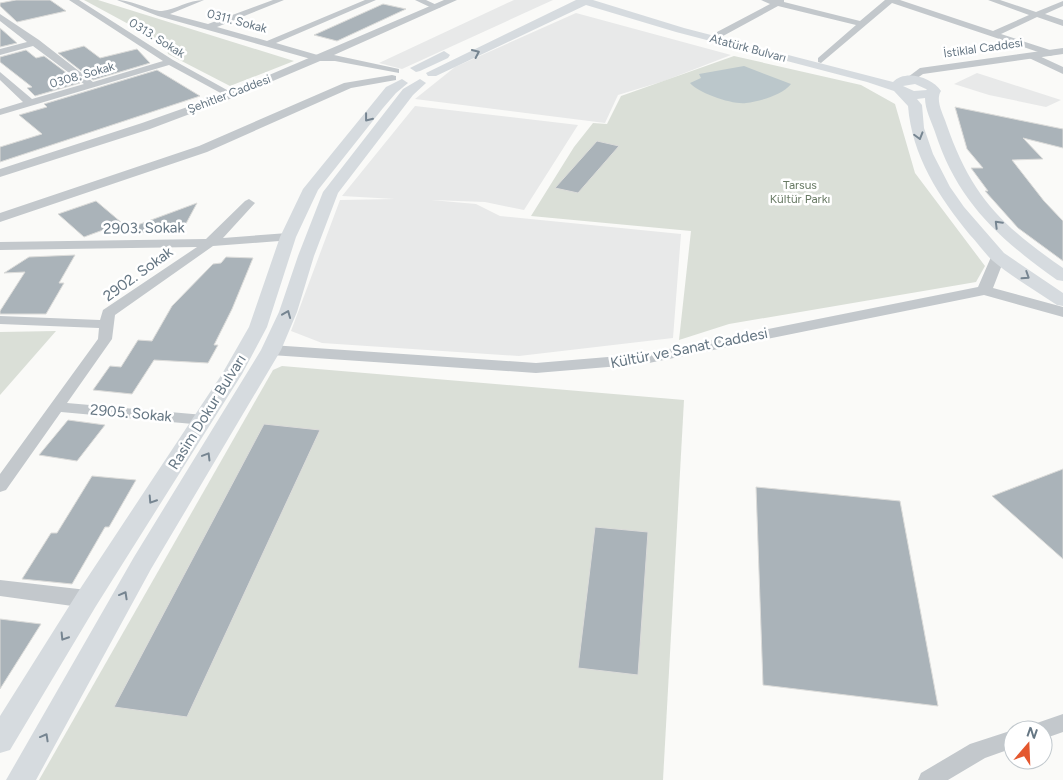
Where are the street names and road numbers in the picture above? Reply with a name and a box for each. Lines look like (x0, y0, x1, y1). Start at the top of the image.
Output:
street label: 0311. Sokak (205, 6, 269, 36)
street label: 0313. Sokak (127, 15, 188, 61)
street label: Atatürk Bulvarı (708, 31, 788, 65)
street label: İstiklal Caddesi (942, 35, 1024, 61)
street label: 0308. Sokak (48, 59, 116, 91)
street label: Şehitler Caddesi (185, 72, 273, 116)
street label: 2903. Sokak (103, 218, 186, 238)
street label: 2902. Sokak (100, 242, 177, 305)
street label: Kültür ve Sanat Caddesi (609, 324, 769, 372)
street label: Rasim Dokur Bulvarı (164, 351, 250, 473)
street label: 2905. Sokak (89, 400, 173, 426)

